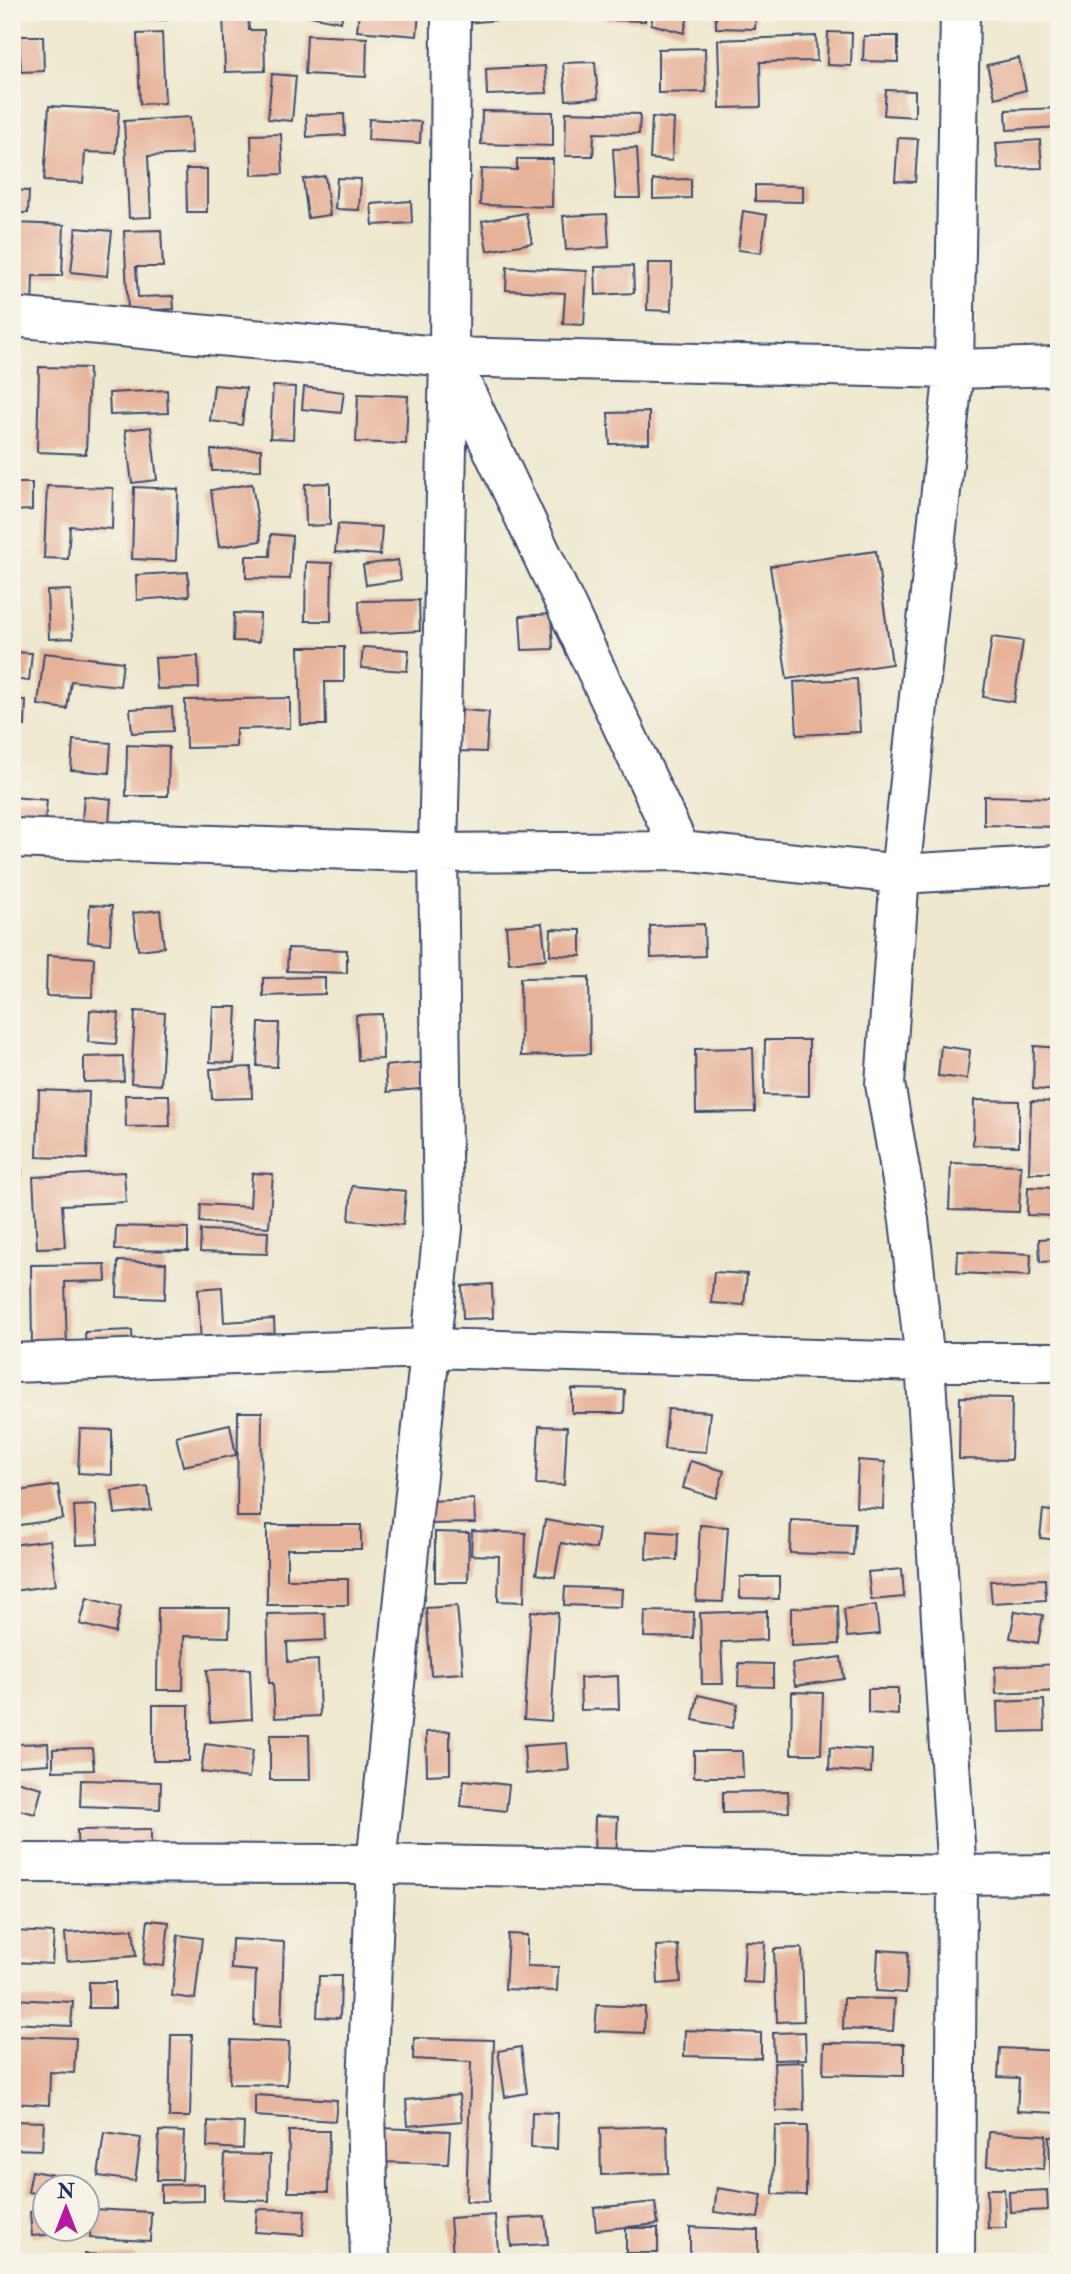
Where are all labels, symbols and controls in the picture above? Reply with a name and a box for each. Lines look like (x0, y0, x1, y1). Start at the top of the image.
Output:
north arrow (32, 2172, 102, 2242)
text: N (56, 2180, 75, 2204)

